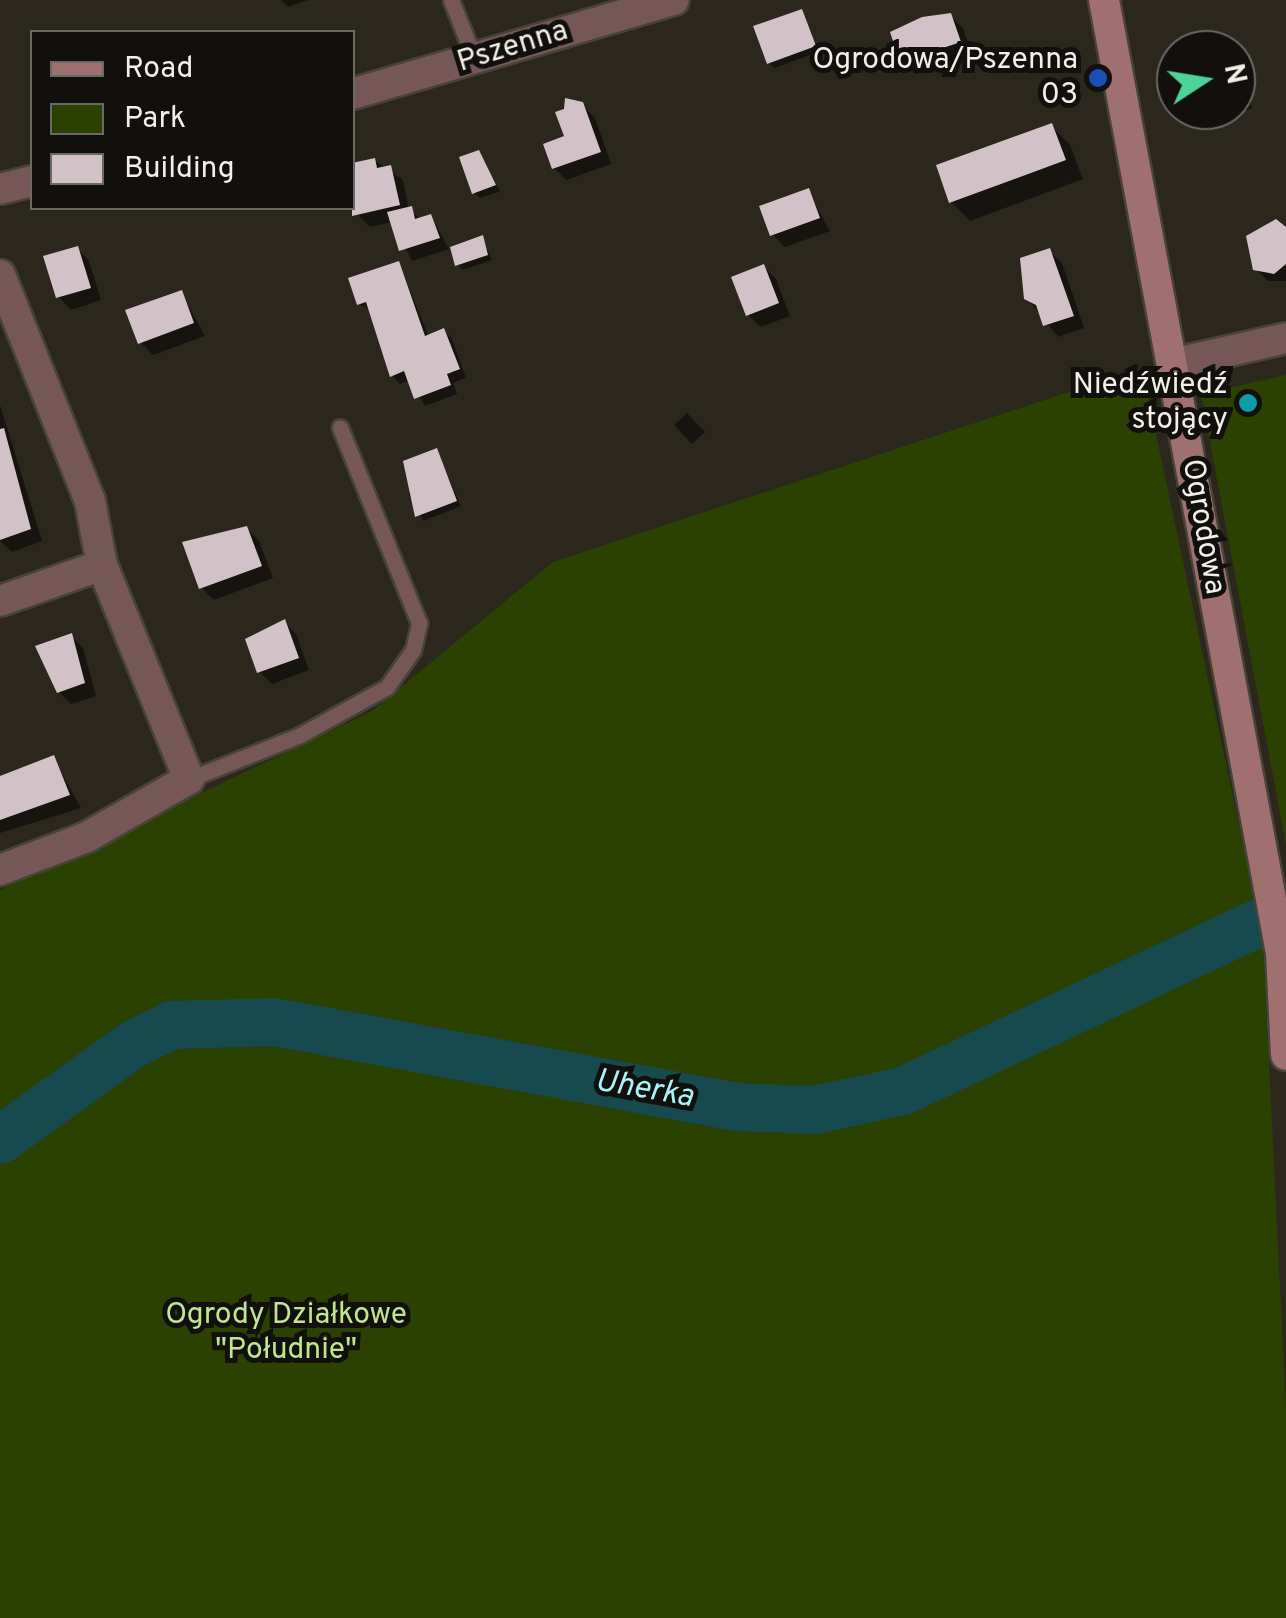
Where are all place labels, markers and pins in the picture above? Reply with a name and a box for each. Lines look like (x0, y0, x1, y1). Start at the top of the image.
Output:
place label: Ogrodowa/Pszenna 03 (813, 43, 1078, 114)
marker: Ogrodowa/Pszenna 03 (1087, 67, 1109, 89)
place label: Niedźwiedź stojący (1073, 368, 1228, 438)
marker: Niedźwiedź stojący (1237, 392, 1259, 414)

